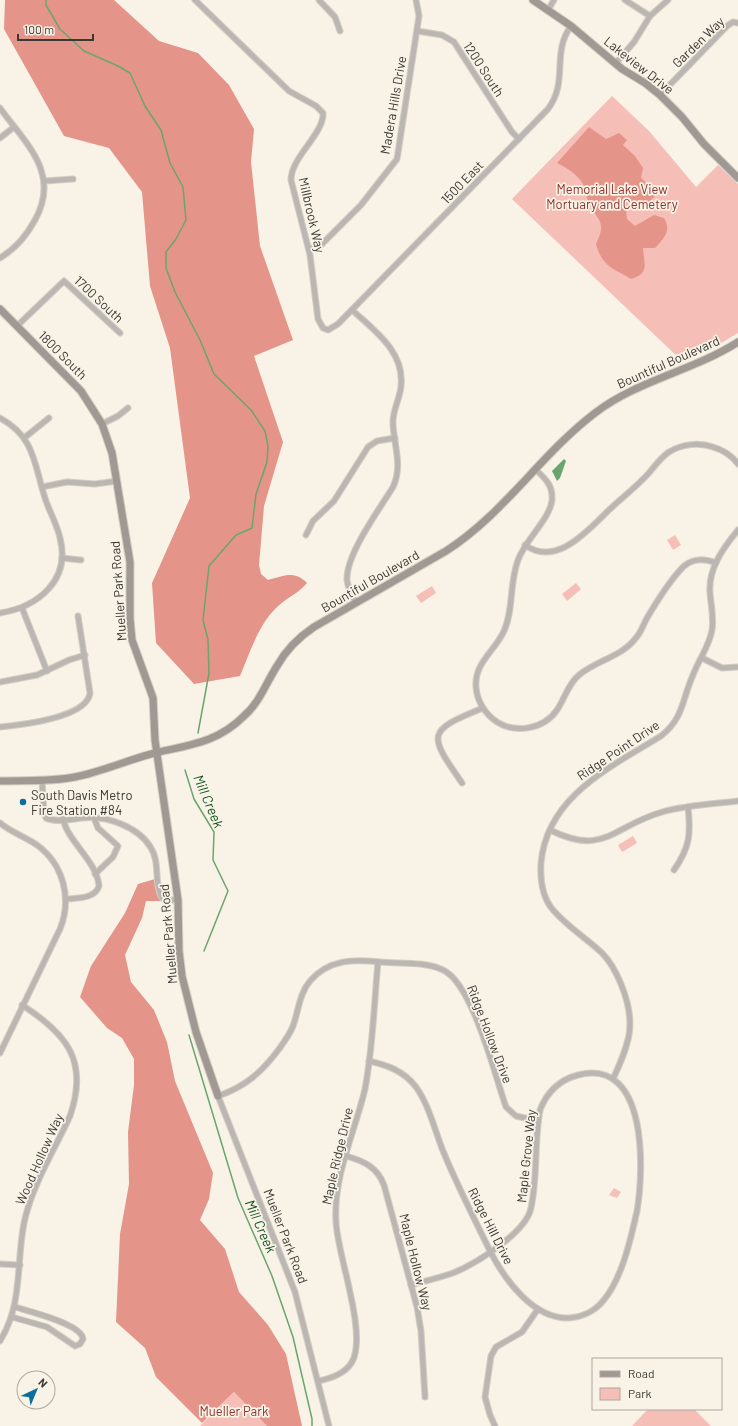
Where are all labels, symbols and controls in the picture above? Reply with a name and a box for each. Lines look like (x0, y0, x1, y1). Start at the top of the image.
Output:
street label: Garden Way (669, 13, 727, 71)
scale bar (18, 16, 93, 42)
text: 100 m (24, 22, 54, 36)
street label: Lakeview Drive (601, 33, 677, 97)
street label: 1200 South (460, 39, 508, 99)
street label: Madera Hills Drive (376, 55, 410, 155)
street label: 1500 East (437, 157, 487, 207)
street label: Millbrook Way (296, 176, 328, 254)
park label: Memorial Lake View Mortuary and Cemetery (546, 181, 678, 212)
street label: 1700 South (71, 272, 127, 326)
street label: 1800 South (35, 327, 91, 383)
street label: Bountiful Boulevard (614, 332, 722, 392)
street label: Mueller Park Road (107, 540, 129, 642)
street label: Bountiful Boulevard (318, 546, 422, 616)
street label: Ridge Point Drive (574, 716, 662, 783)
water label: Mill Creek (190, 772, 228, 831)
place label: South Davis Metro Fire Station #84 (31, 787, 132, 818)
marker: South Davis Metro Fire Station #84 (18, 797, 28, 807)
street label: Mueller Park Road (156, 883, 180, 985)
street label: Ridge Hollow Drive (464, 982, 516, 1086)
street label: Maple Ridge Drive (318, 1106, 356, 1206)
street label: Maple Grove Way (513, 1108, 539, 1204)
street label: Wood Hollow Way (12, 1111, 66, 1207)
street label: Ridge Hill Drive (465, 1185, 517, 1267)
street label: Mueller Park Road (261, 1186, 311, 1286)
water label: Mill Creek (242, 1197, 280, 1255)
street label: Maple Hollow Way (396, 1212, 436, 1312)
legend (592, 1358, 722, 1410)
text: Road (628, 1366, 655, 1380)
north arrow (16, 1370, 56, 1410)
text: N (36, 1375, 50, 1390)
text: Park (628, 1386, 652, 1400)
park label: Mueller Park (200, 1403, 269, 1419)

